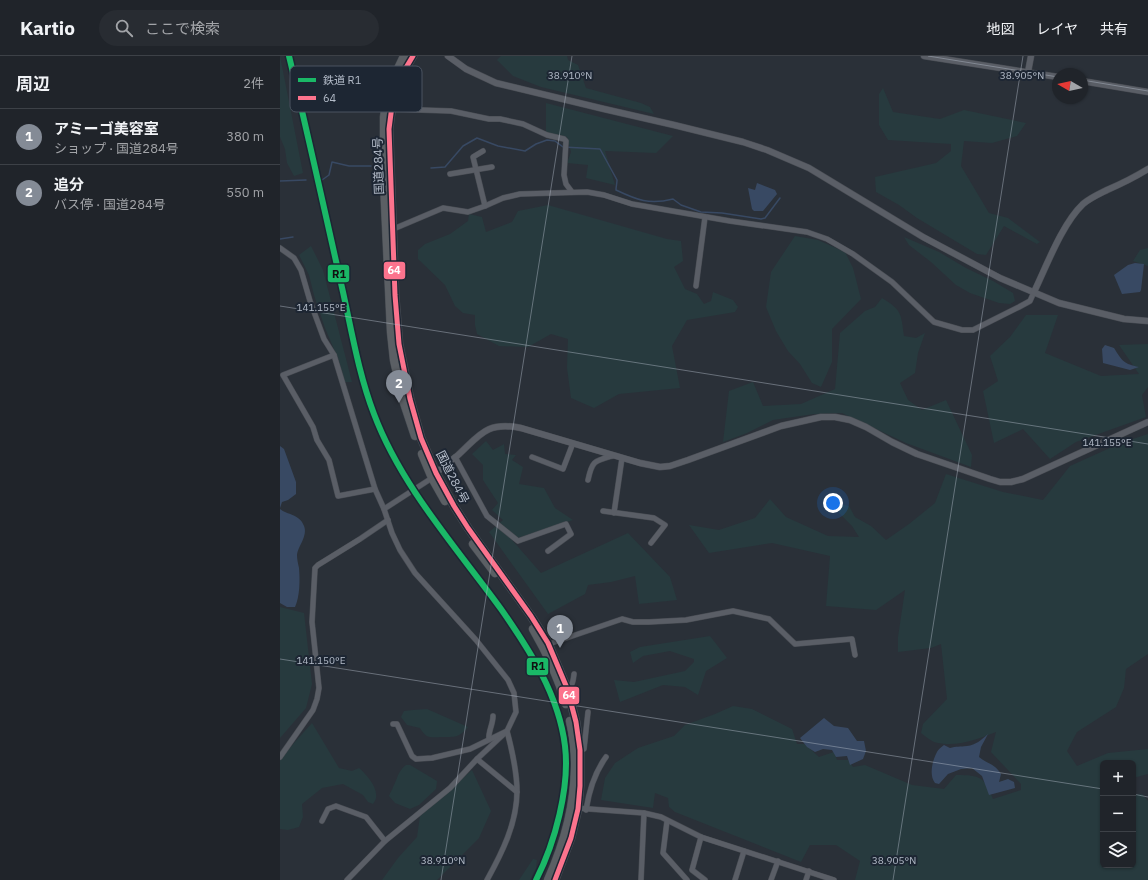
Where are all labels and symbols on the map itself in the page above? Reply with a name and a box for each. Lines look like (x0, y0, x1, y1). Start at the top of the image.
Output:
legend (290, 66, 422, 112)
north arrow (1052, 68, 1088, 104)
text: 38.910°N (548, 69, 592, 82)
text: 38.905°N (1000, 69, 1044, 82)
text: 鉄道 R1 (323, 73, 362, 87)
text: 64 (323, 91, 337, 105)
street label: 国道284号 (369, 137, 387, 195)
line badge: 64 (383, 261, 406, 280)
text: 64 (387, 263, 401, 277)
line badge: R1 (327, 264, 350, 283)
text: R1 (332, 267, 346, 281)
text: 141.155°E (296, 301, 346, 314)
pin: 2 (386, 370, 412, 403)
text: 141.155°E (1082, 436, 1132, 449)
street label: 国道284号 (433, 448, 473, 506)
your location (823, 493, 843, 513)
pin: 1 (547, 615, 573, 648)
text: 141.150°E (296, 654, 346, 667)
line badge: R1 (526, 657, 549, 676)
text: R1 (531, 659, 545, 673)
line badge: 64 (558, 686, 580, 705)
text: 64 (562, 688, 576, 702)
text: 38.910°N (421, 854, 465, 867)
text: 38.905°N (872, 854, 916, 867)

